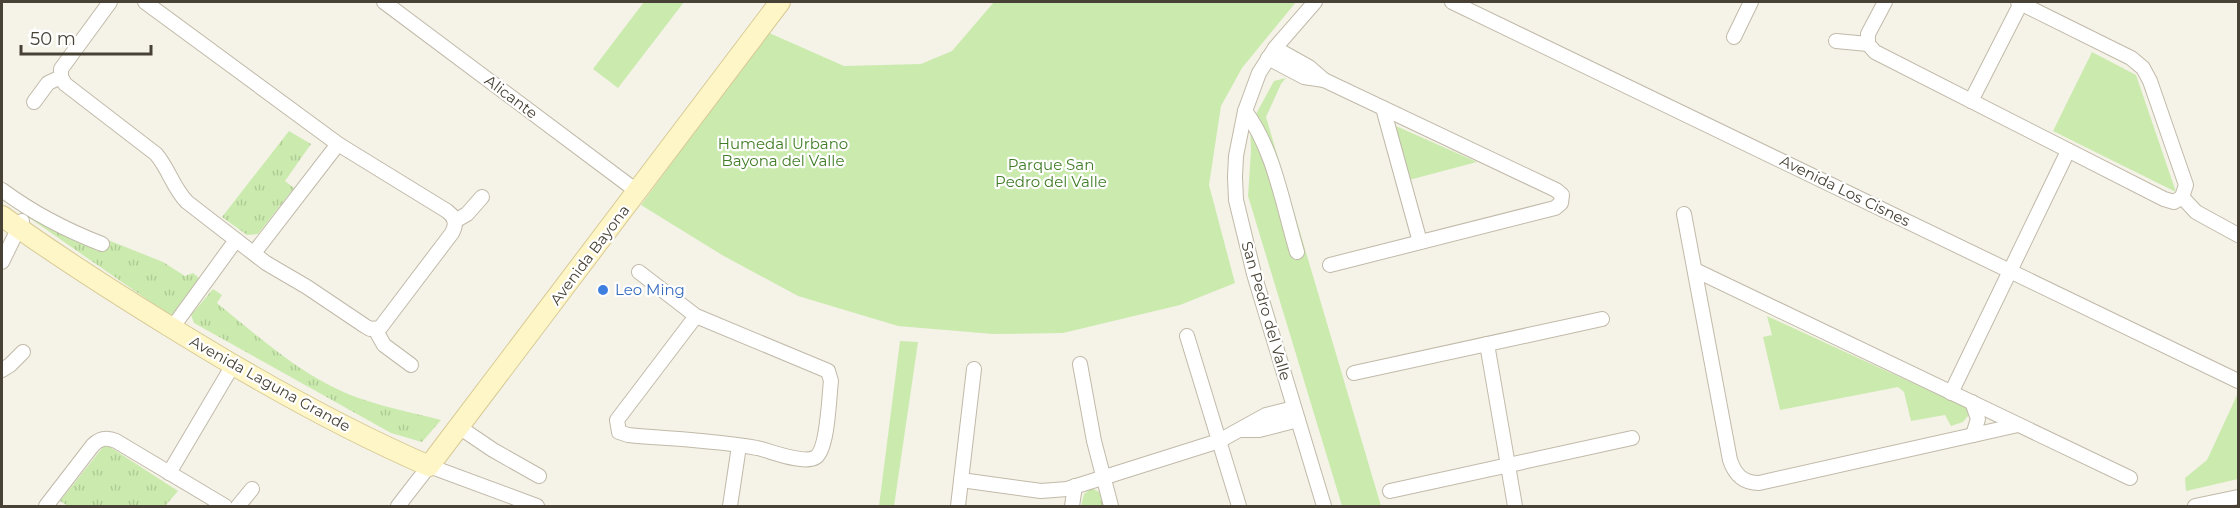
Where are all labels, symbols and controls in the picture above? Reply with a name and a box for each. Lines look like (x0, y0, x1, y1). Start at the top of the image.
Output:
scale bar (21, 18, 152, 56)
text: 50 m (30, 28, 76, 50)
street label: Alicante (481, 71, 541, 123)
park label: Humedal Urbano Bayona del Valle (718, 134, 848, 170)
street label: Avenida Los Cisnes (1777, 151, 1913, 230)
park label: Parque San Pedro del Valle (995, 155, 1107, 191)
street label: Avenida Bayona (546, 201, 633, 309)
street label: San Pedro del Valle (1238, 239, 1295, 383)
place label: Leo Ming (615, 280, 685, 299)
marker: Leo Ming (596, 283, 610, 297)
street label: Avenida Laguna Grande (187, 331, 354, 436)

